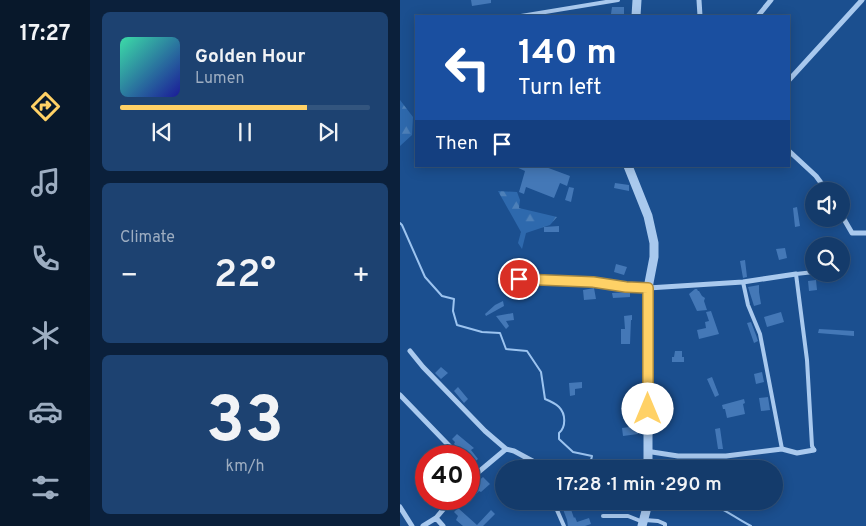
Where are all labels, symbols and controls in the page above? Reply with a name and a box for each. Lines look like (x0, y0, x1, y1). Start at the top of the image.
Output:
text: 17:27 (20, 21, 70, 48)
text: 140 m (518, 32, 617, 76)
icon: left (435, 35, 500, 100)
text: Golden Hour (195, 45, 306, 69)
text: Lumen (195, 69, 245, 89)
text: Turn left (518, 75, 601, 102)
icon: directions (28, 89, 63, 124)
icon: previous (148, 118, 176, 146)
icon: pause (231, 118, 259, 146)
icon: next (314, 118, 342, 146)
icon: arrive (488, 130, 516, 158)
text: Then (435, 132, 478, 156)
icon: music (28, 165, 63, 200)
map controls (805, 182, 850, 282)
button: sound (805, 182, 850, 227)
text: Climate (120, 228, 175, 248)
button: search (805, 237, 850, 282)
icon: phone (28, 241, 63, 276)
text: 22° (214, 252, 276, 301)
pin (498, 258, 540, 300)
text: − (120, 259, 138, 295)
text: + (352, 259, 370, 295)
icon: arrive (505, 265, 533, 293)
icon: climate (28, 318, 63, 353)
position arrow (621, 382, 673, 434)
text: 33 (206, 383, 284, 465)
icon: car (28, 394, 63, 429)
speed limit sign: 40 (415, 445, 480, 510)
text: km/h (226, 457, 264, 477)
icon: filters (28, 470, 63, 505)
text: 17:28 · 1 min · 290 m (556, 473, 722, 497)

